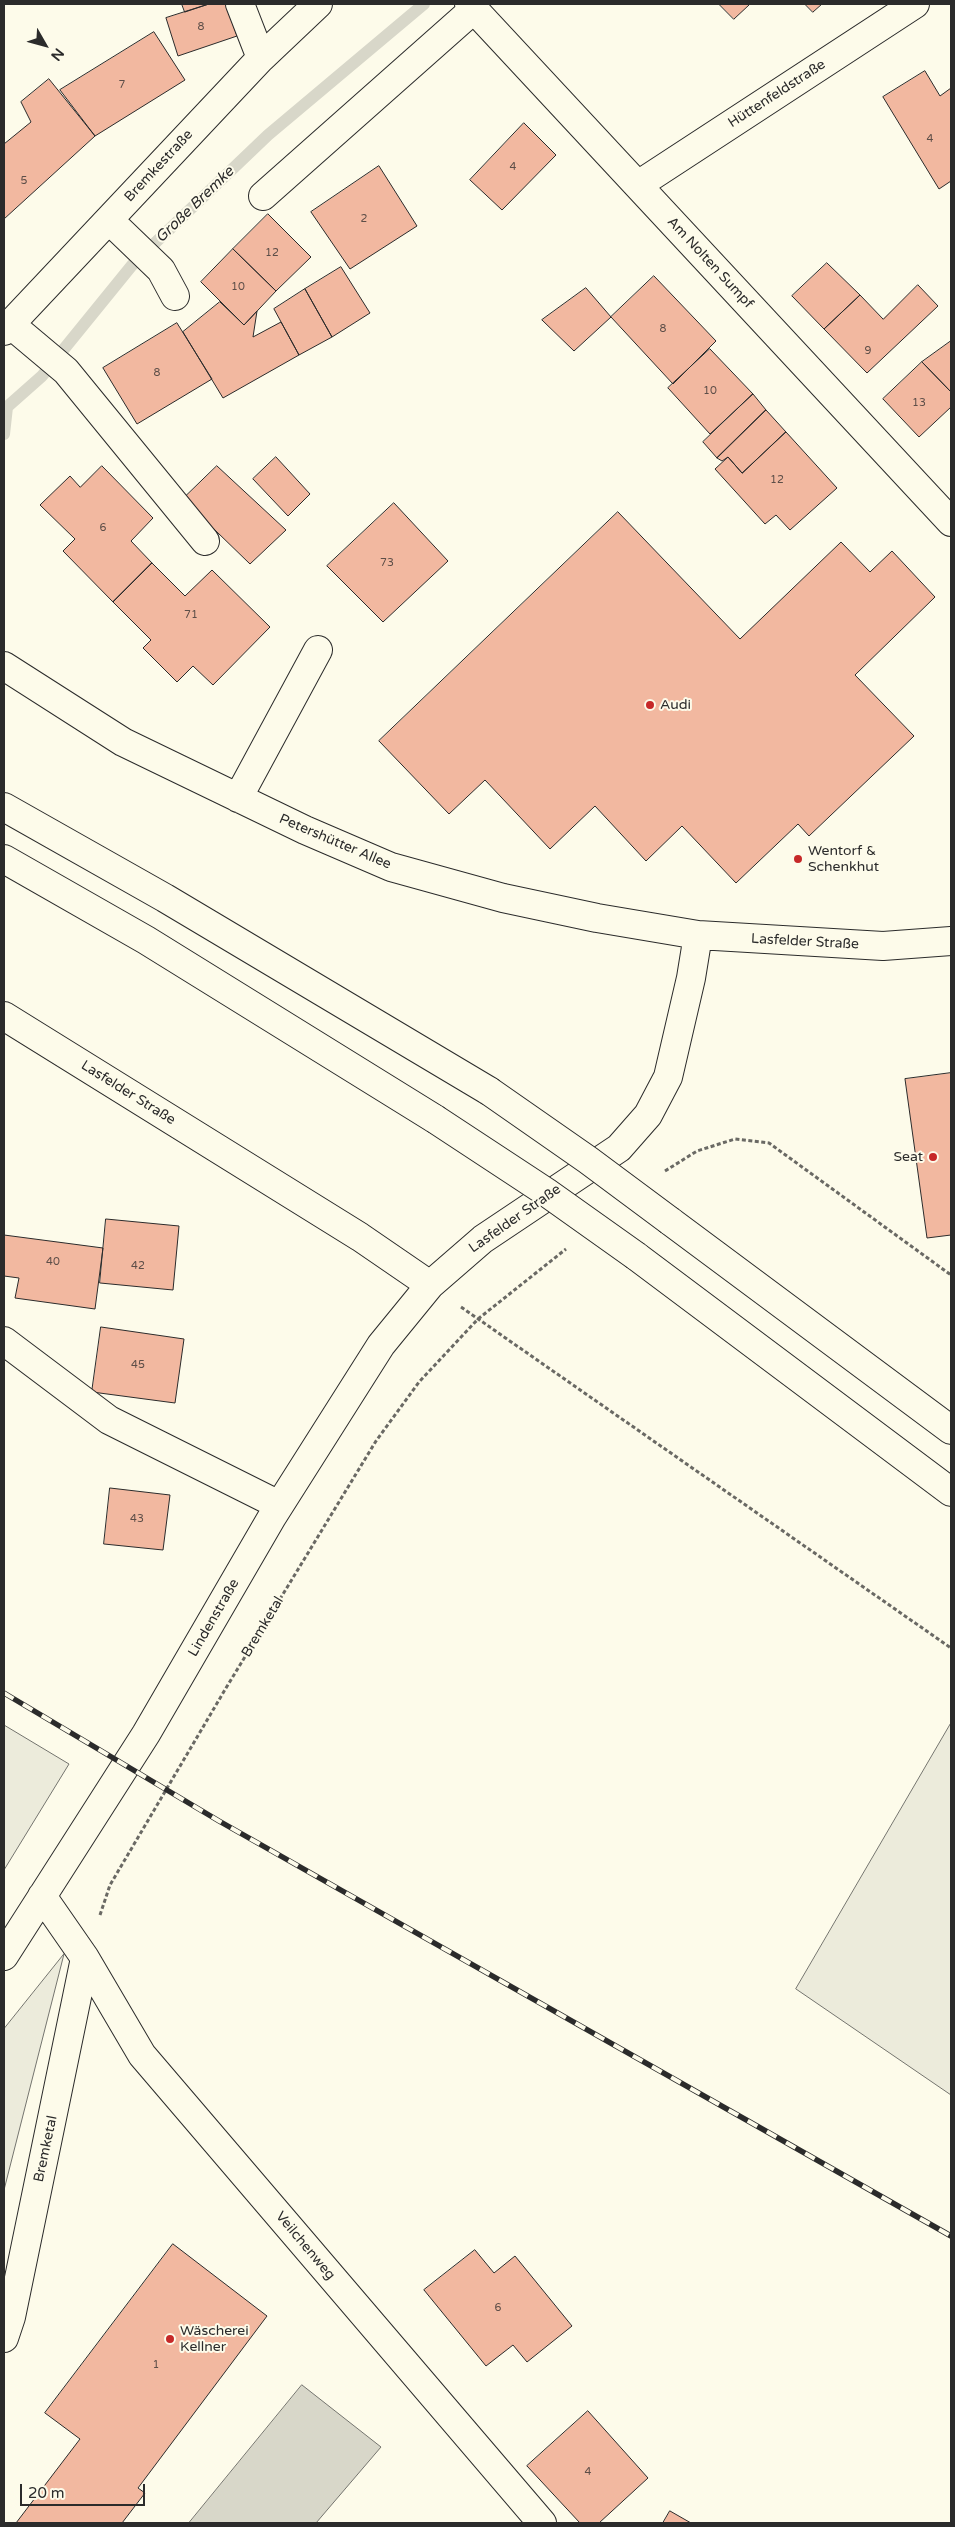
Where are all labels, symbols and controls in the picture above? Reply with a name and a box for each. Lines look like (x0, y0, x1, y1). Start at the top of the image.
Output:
north arrow (20, 20, 70, 70)
house number: 8 (198, 20, 204, 34)
text: N (47, 45, 67, 64)
street label: Hüttenfeldstraße (725, 56, 829, 132)
house number: 7 (119, 78, 125, 92)
street label: Bremkestraße (121, 126, 197, 206)
house number: 4 (927, 132, 933, 146)
house number: 4 (510, 160, 516, 174)
water label: Große Bremke (152, 163, 238, 247)
house number: 5 (21, 174, 27, 188)
house number: 2 (361, 212, 367, 226)
street label: Am Nolten Sumpf (663, 214, 757, 312)
house number: 12 (265, 246, 279, 260)
house number: 10 (231, 280, 245, 294)
house number: 8 (660, 322, 666, 336)
house number: 9 (865, 344, 871, 358)
house number: 8 (154, 366, 160, 380)
house number: 10 (703, 384, 717, 398)
house number: 13 (912, 396, 926, 410)
house number: 12 (770, 473, 784, 487)
house number: 6 (100, 521, 106, 535)
house number: 73 (380, 556, 394, 570)
house number: 71 (184, 608, 198, 622)
place label: Audi (660, 697, 691, 713)
marker: Audi (644, 699, 656, 711)
street label: Petershütter Allee (276, 811, 394, 873)
place label: Wentorf & Schenkhut (808, 843, 879, 876)
marker: Wentorf & Schenkhut (792, 853, 804, 865)
street label: Lasfelder Straße (751, 931, 859, 953)
street label: Lasfelder Straße (78, 1057, 178, 1129)
place label: Seat (893, 1149, 923, 1165)
marker: Seat (927, 1151, 939, 1163)
street label: Lasfelder Straße (466, 1181, 564, 1257)
house number: 40 (46, 1255, 60, 1269)
house number: 42 (131, 1259, 145, 1273)
house number: 45 (131, 1358, 145, 1372)
house number: 43 (130, 1512, 144, 1526)
street label: Lindenstraße (185, 1576, 243, 1660)
street label: Bremketal (238, 1594, 288, 1660)
street label: Bremketal (31, 2114, 61, 2184)
street label: Veilchenweg (272, 2208, 338, 2284)
house number: 6 (495, 2301, 501, 2315)
place label: Wäscherei Kellner (180, 2323, 249, 2356)
marker: Wäscherei Kellner (164, 2333, 176, 2345)
house number: 1 (153, 2358, 159, 2372)
house number: 4 (585, 2465, 591, 2479)
scale bar (22, 2474, 148, 2506)
text: 20 m (28, 2484, 65, 2502)

